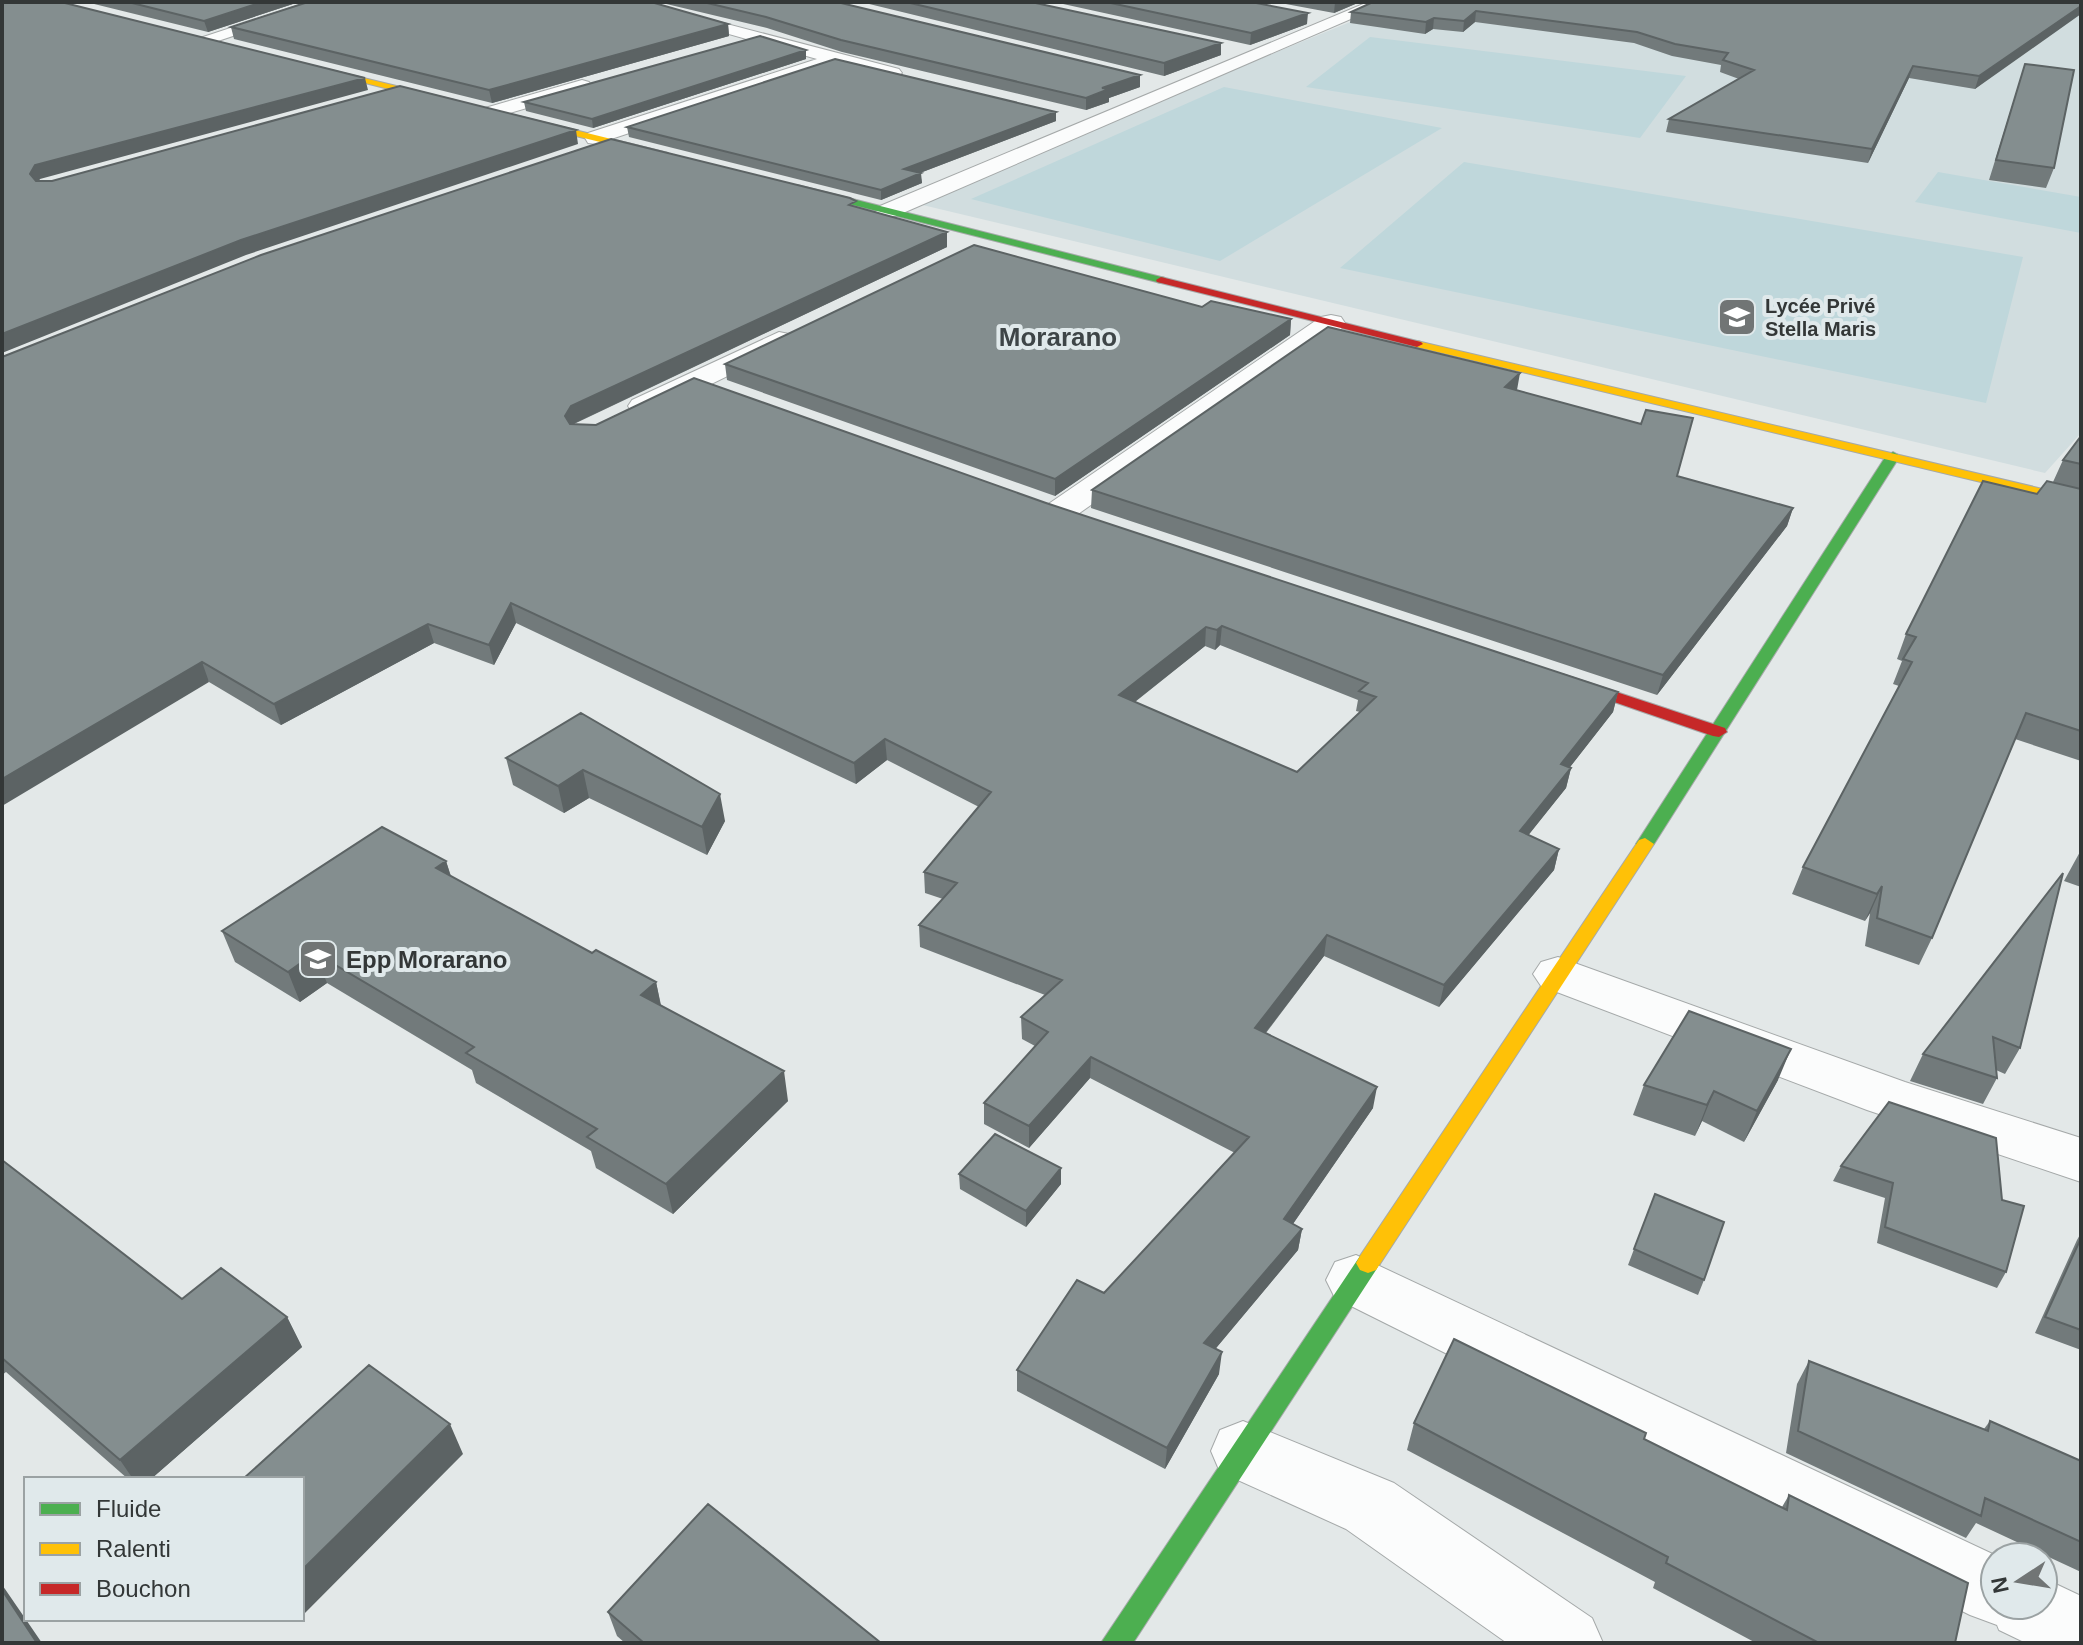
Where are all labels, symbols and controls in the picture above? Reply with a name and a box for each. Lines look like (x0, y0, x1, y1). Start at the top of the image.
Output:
place label: Lycée Privé Stella Maris (1765, 295, 1876, 340)
school or university icon: Lycée Privé Stella Maris (1716, 296, 1758, 338)
district label: Morarano (999, 322, 1117, 352)
school or university icon: Epp Morarano (297, 938, 339, 980)
place label: Epp Morarano (346, 946, 507, 973)
legend (24, 1477, 304, 1621)
text: Fluide (96, 1495, 161, 1522)
text: Ralenti (96, 1535, 171, 1562)
north arrow (1979, 1541, 2059, 1621)
text: Bouchon (96, 1575, 191, 1602)
text: N (1986, 1575, 2014, 1595)

